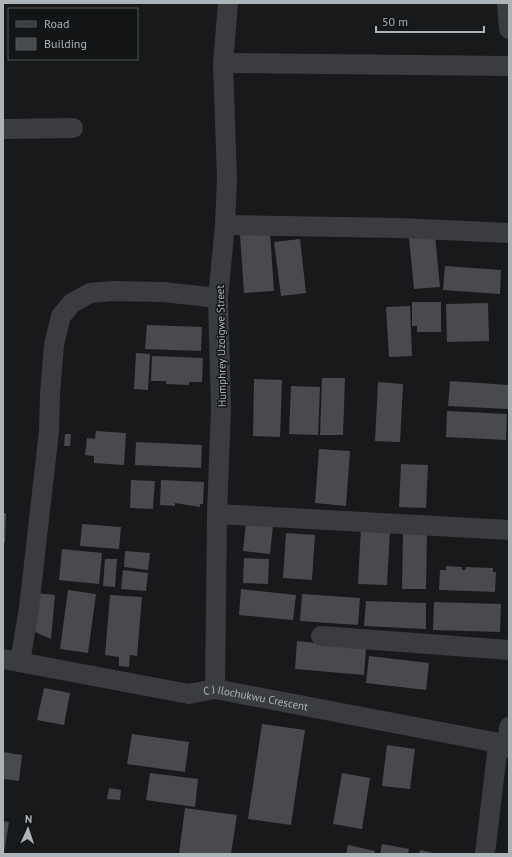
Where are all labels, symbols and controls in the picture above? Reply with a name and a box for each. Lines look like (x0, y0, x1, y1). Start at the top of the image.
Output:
legend (8, 8, 138, 60)
scale bar (376, 8, 484, 34)
text: 50 m (382, 14, 408, 29)
text: Road (44, 16, 69, 31)
text: Building (44, 36, 87, 51)
street label: Humphrey Uzoigwe Street (213, 285, 229, 407)
street label: C J Ilochukwu Crescent (202, 682, 309, 714)
north arrow (8, 809, 48, 849)
text: N (25, 812, 33, 826)

